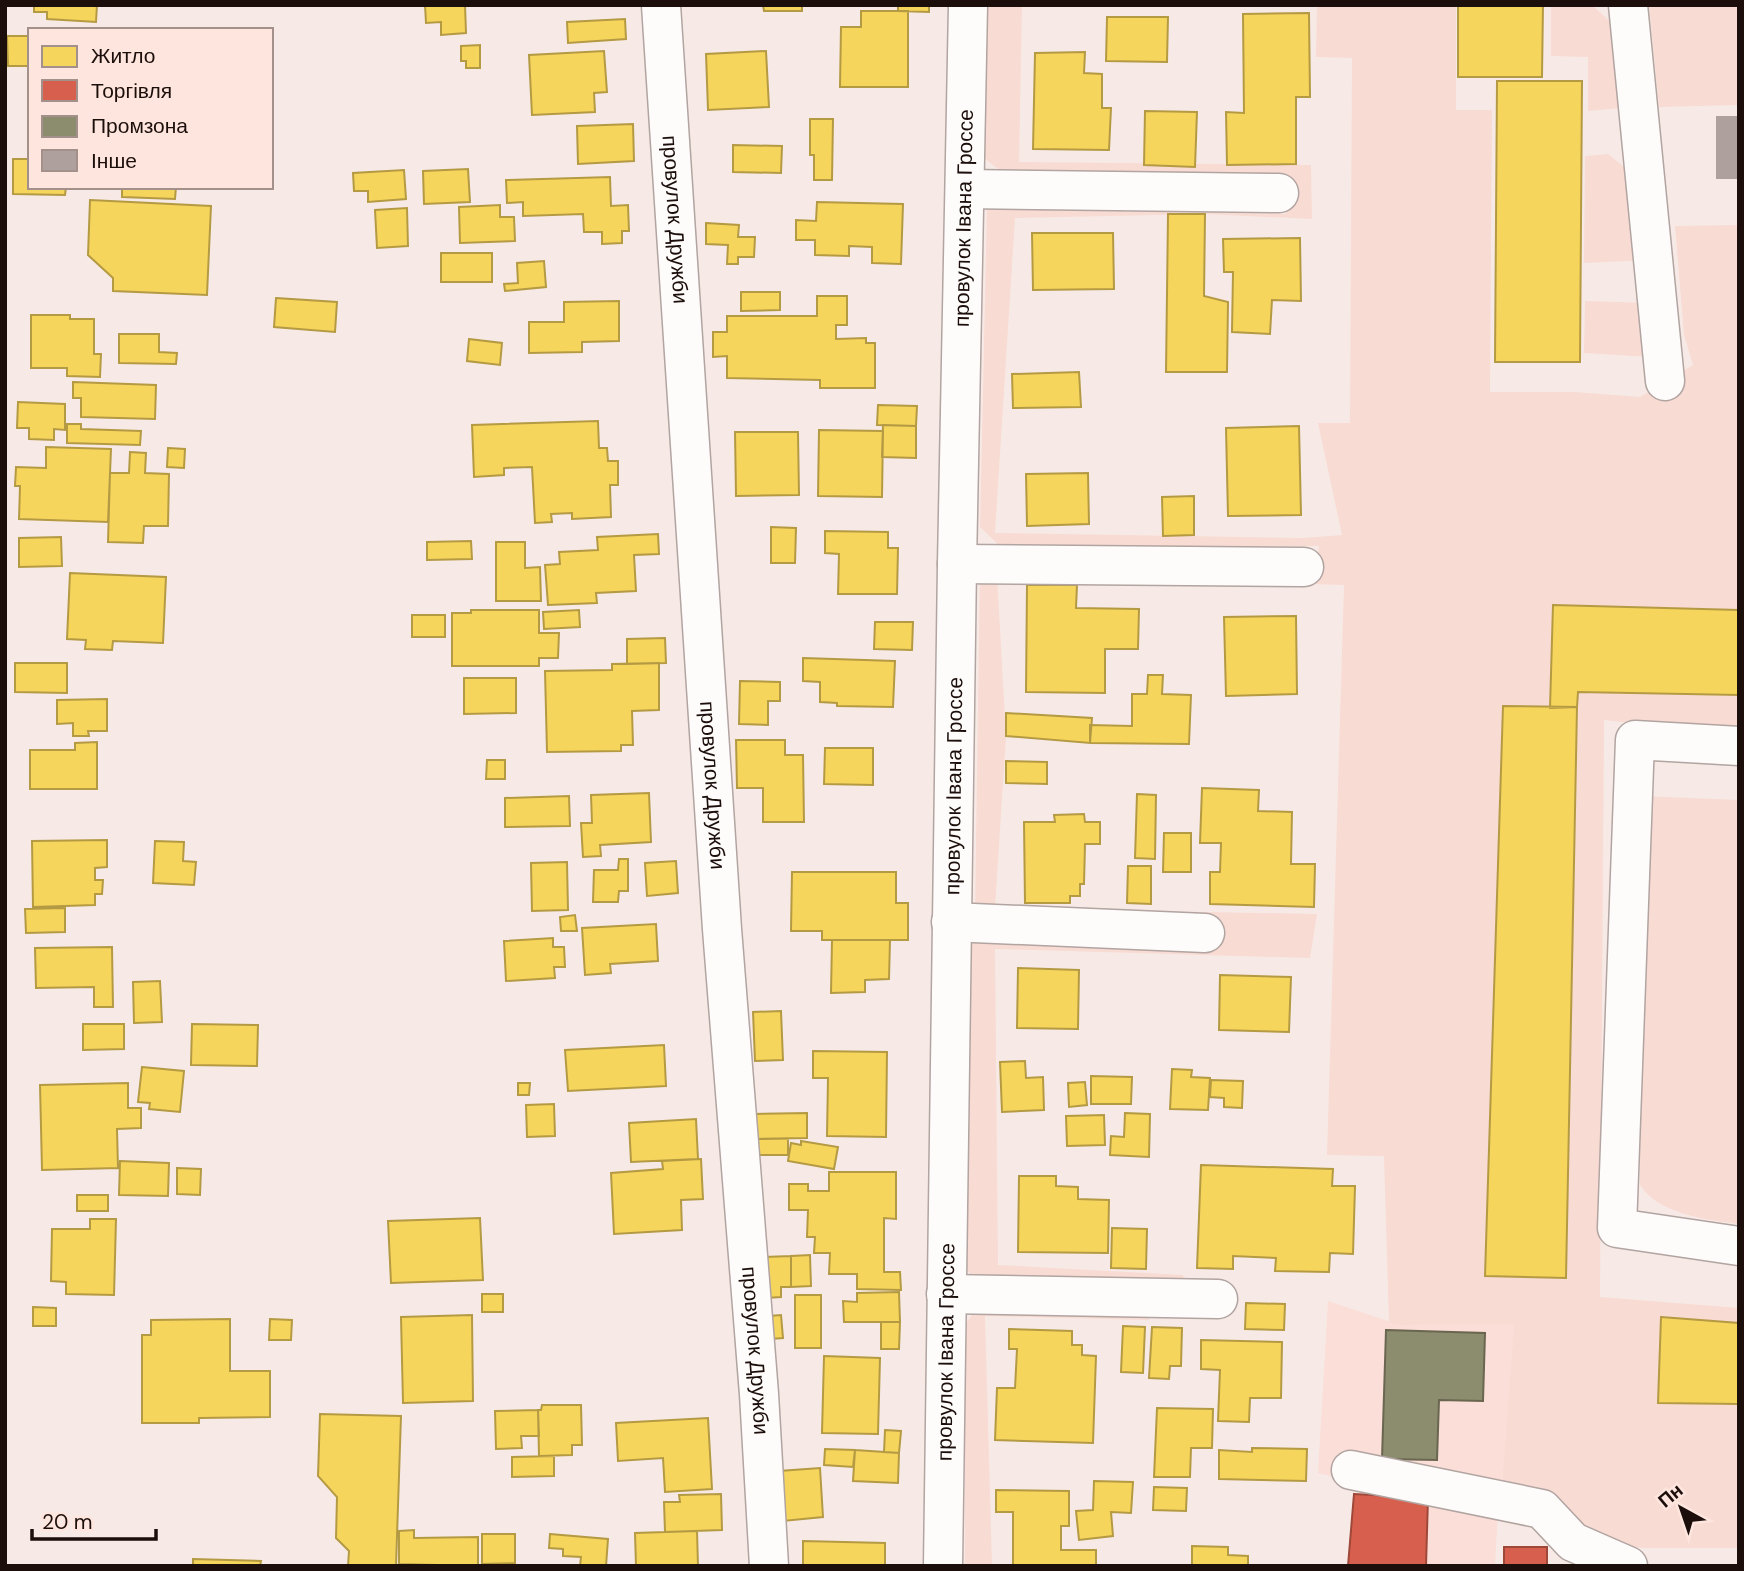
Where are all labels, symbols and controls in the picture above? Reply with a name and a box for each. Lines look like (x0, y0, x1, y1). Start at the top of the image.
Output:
legend (28, 28, 273, 189)
text: Житло (91, 42, 155, 70)
text: Торгівля (91, 77, 172, 105)
street label: провулок Івана Гроссе (948, 109, 980, 327)
text: Промзона (91, 112, 188, 140)
street label: провулок Дружби (656, 134, 695, 305)
text: Інше (91, 147, 137, 175)
street label: провулок Івана Гроссе (938, 677, 969, 895)
street label: провулок Дружби (693, 700, 732, 871)
street label: провулок Івана Гроссе (930, 1243, 962, 1461)
street label: провулок Дружби (735, 1265, 775, 1436)
north arrow (1646, 1473, 1716, 1543)
text: Пн (1653, 1478, 1688, 1513)
scale bar (32, 1498, 156, 1542)
text: 20 m (42, 1508, 93, 1536)

